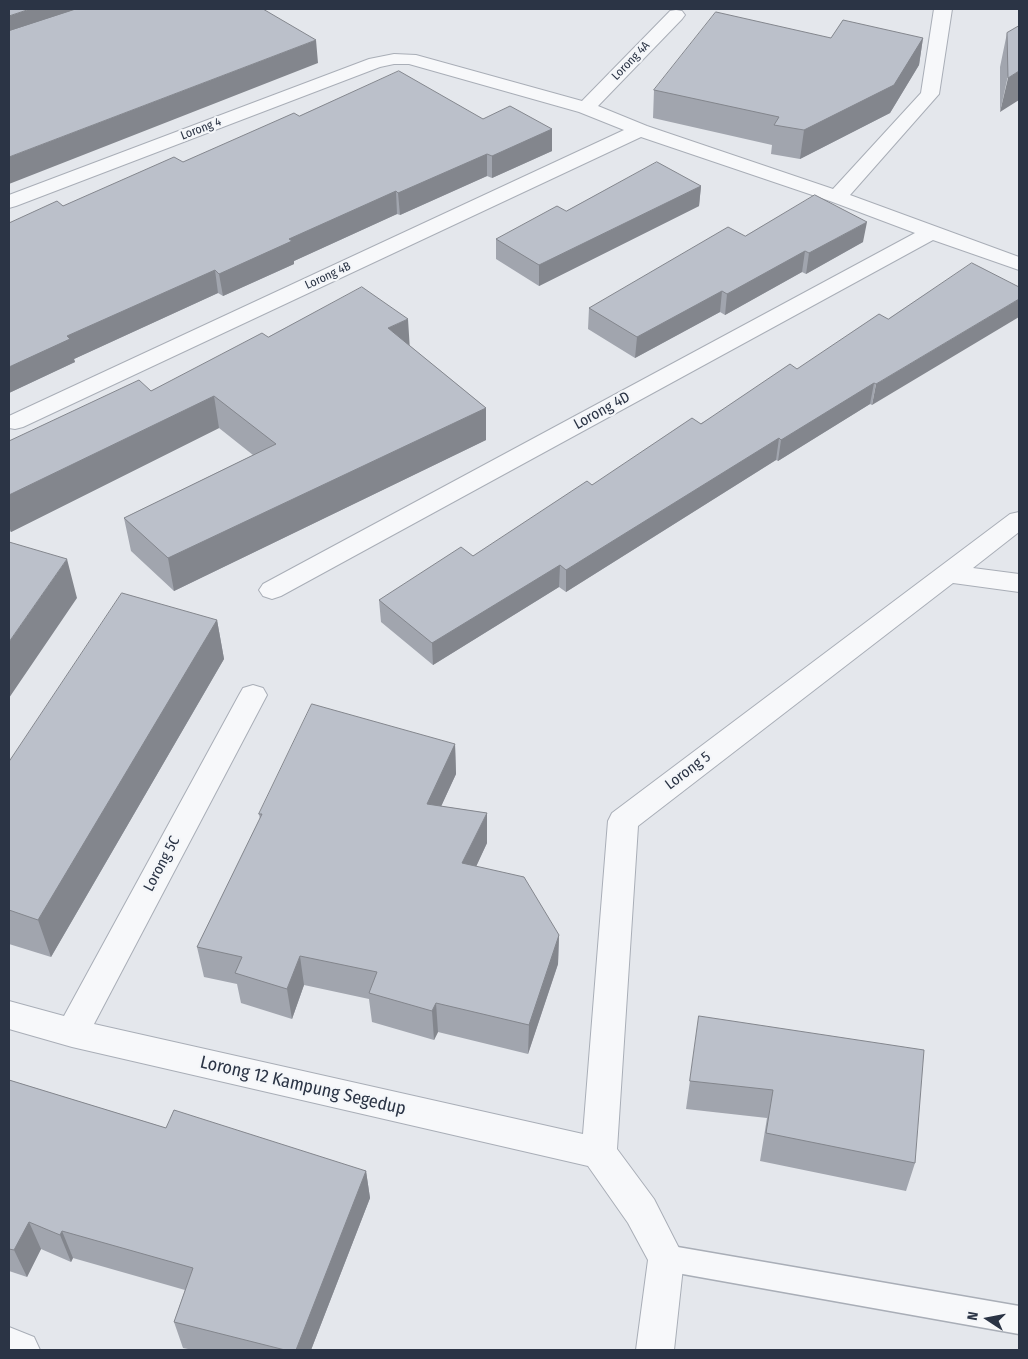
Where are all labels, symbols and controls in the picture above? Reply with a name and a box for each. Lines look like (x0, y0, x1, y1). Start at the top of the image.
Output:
street label: Lorong 4A (609, 39, 653, 83)
street label: Lorong 4 (179, 115, 223, 143)
street label: Lorong 4B (303, 259, 353, 293)
street label: Lorong 4D (571, 388, 633, 434)
street label: Lorong 5 (662, 748, 714, 794)
street label: Lorong 5C (140, 833, 184, 895)
street label: Lorong 12 Kampung Segedup (198, 1052, 408, 1120)
north arrow (963, 1294, 1013, 1344)
text: N (964, 1310, 982, 1322)

